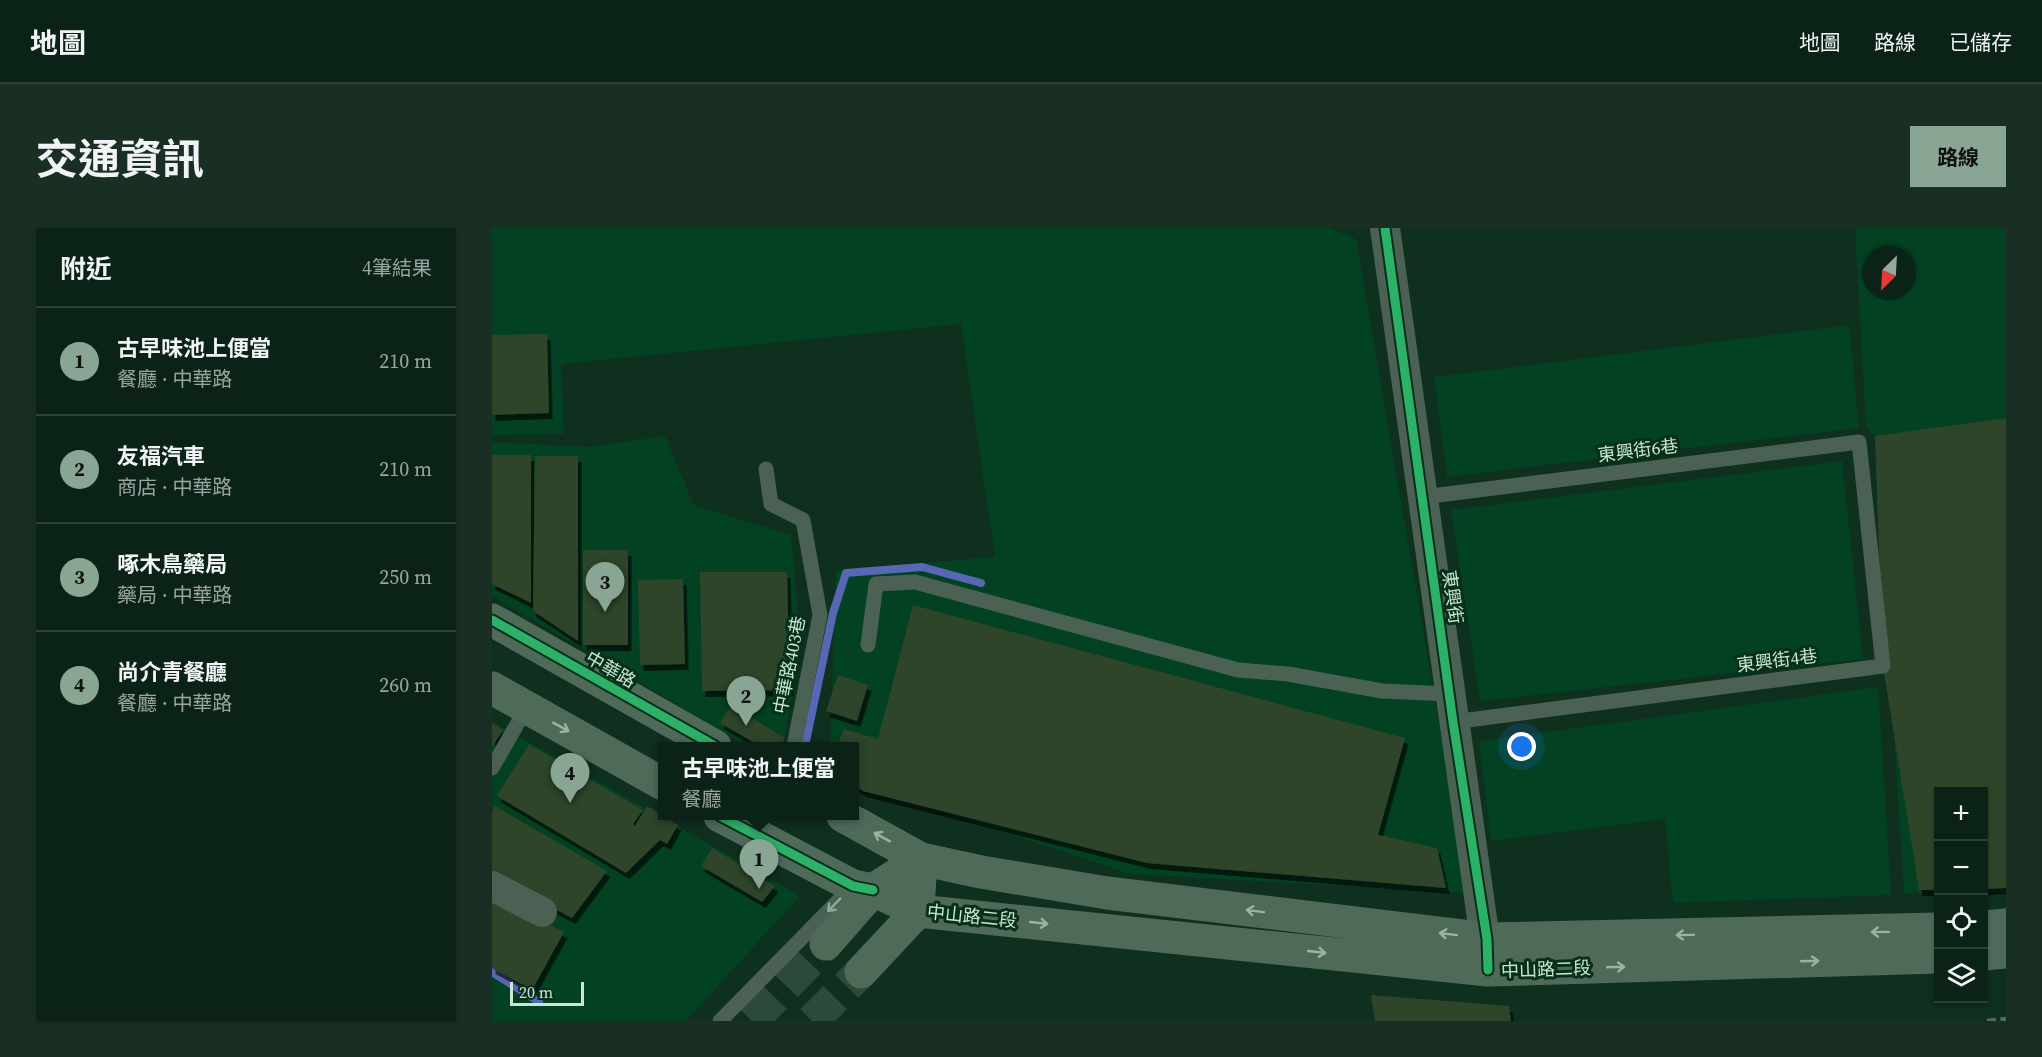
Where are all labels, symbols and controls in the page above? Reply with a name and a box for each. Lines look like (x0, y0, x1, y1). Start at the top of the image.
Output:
text: 地圖 (30, 24, 86, 62)
text: 地圖 (1799, 28, 1841, 57)
text: 路線 (1874, 28, 1916, 57)
text: 已儲存 (1949, 28, 2012, 57)
button: 路線 (1910, 126, 2006, 187)
text: 交通資訊 (36, 130, 204, 188)
north arrow (1862, 246, 1916, 300)
text: 附近 (60, 251, 112, 287)
text: 4筆結果 (362, 254, 432, 282)
text: 古早味池上便當 (117, 333, 271, 363)
text: 1 (74, 347, 85, 375)
text: 210 m (379, 347, 432, 375)
text: 餐廳 · 中華路 (117, 365, 232, 393)
street label: 東興街6巷 (1596, 433, 1680, 467)
text: 友福汽車 (117, 441, 205, 471)
text: 2 (74, 455, 85, 483)
text: 210 m (379, 455, 432, 483)
text: 商店 · 中華路 (117, 473, 232, 501)
text: 啄木鳥藥局 (117, 549, 227, 579)
pin: 3 (586, 562, 624, 612)
text: 3 (74, 563, 85, 591)
text: 250 m (379, 563, 432, 591)
street label: 東興街 (1437, 569, 1469, 625)
text: 藥局 · 中華路 (117, 581, 232, 609)
street label: 中華路403巷 (767, 614, 811, 716)
street label: 東興街4巷 (1735, 643, 1819, 677)
street label: 中華路 (581, 645, 641, 693)
text: 尚介青餐廳 (117, 657, 227, 687)
text: 4 (74, 671, 85, 699)
text: 260 m (379, 671, 432, 699)
pin: 2 (726, 676, 766, 726)
text: 餐廳 · 中華路 (117, 689, 232, 717)
one-way arrow (553, 721, 570, 733)
your location (1507, 732, 1536, 761)
popup (658, 742, 859, 820)
text: 古早味池上便當 (681, 753, 836, 783)
pin: 4 (550, 754, 590, 803)
text: 餐廳 (681, 785, 721, 813)
map controls (1934, 787, 1988, 1003)
button: + (1934, 787, 1988, 841)
one-way arrow (874, 831, 891, 843)
pin: 1 (740, 840, 778, 889)
button: − (1934, 841, 1988, 895)
button: locate (1934, 895, 1988, 949)
one-way arrow (827, 898, 841, 913)
street label: 中山路二段 (926, 899, 1018, 933)
one-way arrow (1245, 905, 1265, 916)
one-way arrow (1029, 918, 1049, 929)
one-way arrow (1871, 927, 1891, 938)
one-way arrow (1439, 928, 1459, 939)
one-way arrow (1676, 929, 1696, 941)
one-way arrow (1306, 947, 1326, 958)
button: layers (1934, 949, 1988, 1003)
street label: 中山路二段 (1501, 955, 1591, 983)
one-way arrow (1800, 955, 1820, 967)
one-way arrow (1605, 961, 1625, 973)
scale bar (510, 979, 584, 1006)
text: 20 m (519, 981, 553, 1003)

